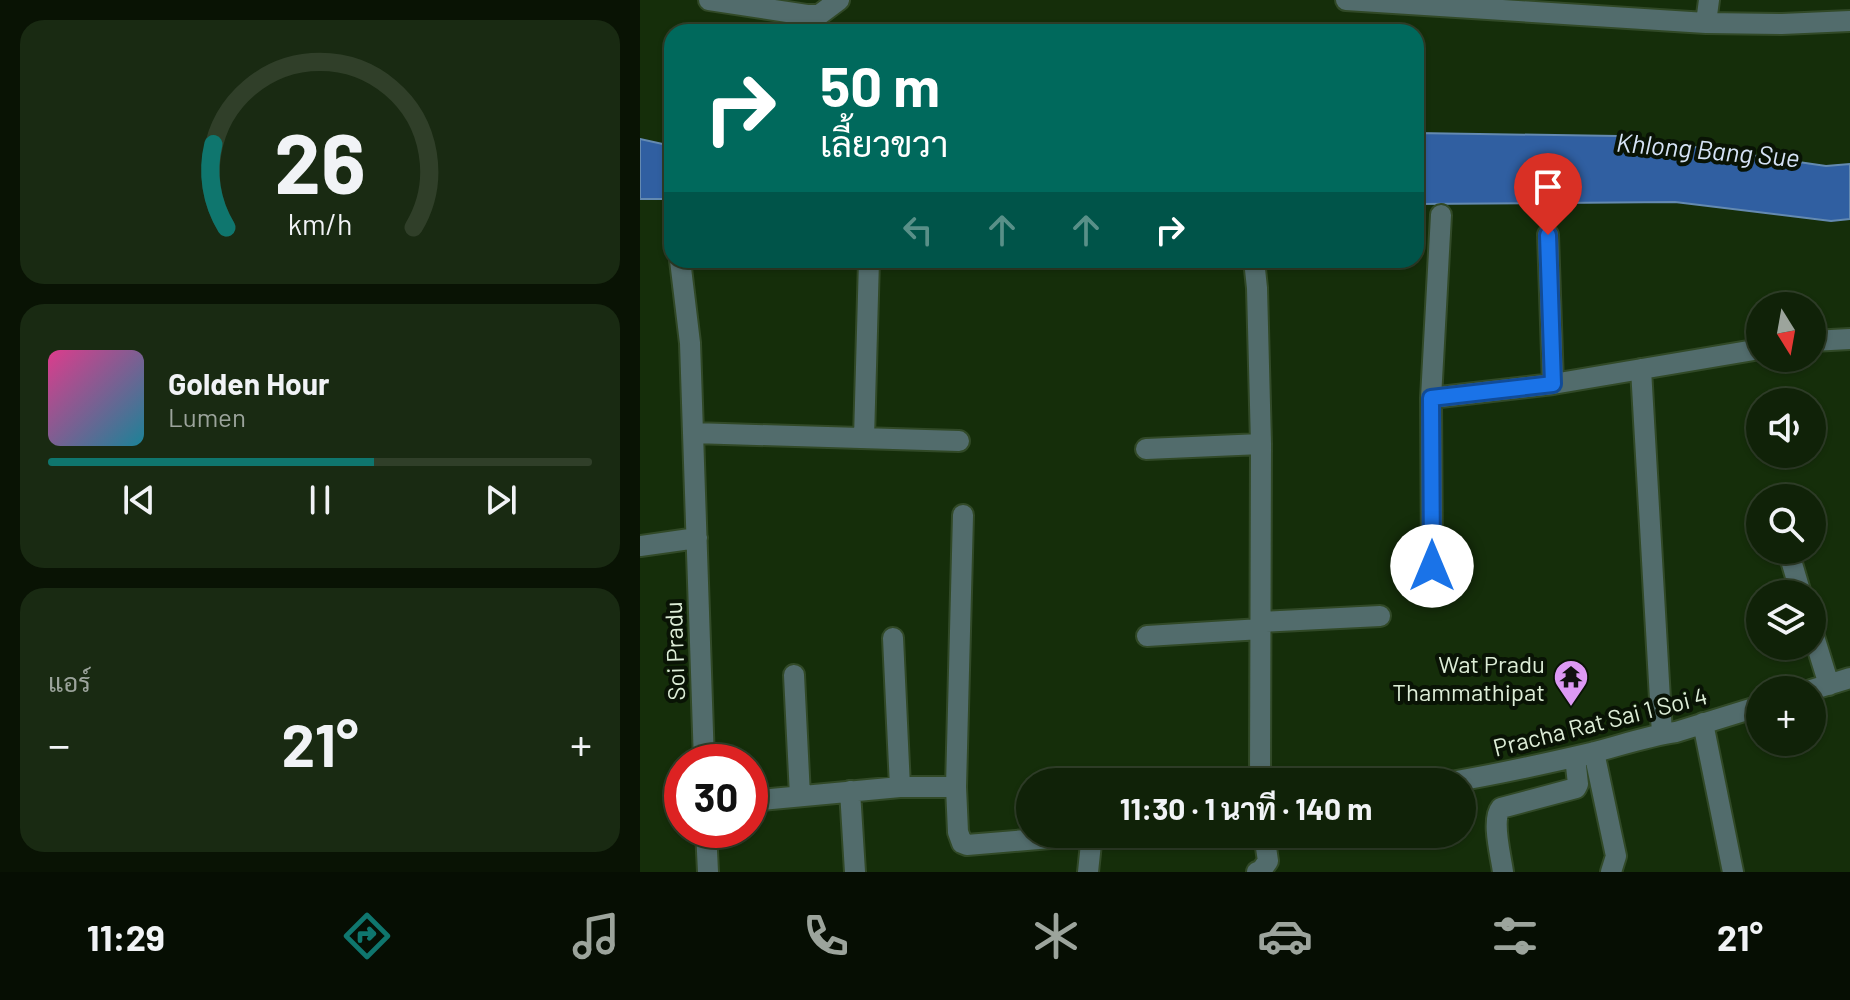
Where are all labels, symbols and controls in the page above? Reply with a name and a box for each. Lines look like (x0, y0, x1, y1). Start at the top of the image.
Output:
text: 50 m (820, 51, 940, 118)
icon: right (688, 56, 792, 160)
text: 26 (274, 111, 366, 211)
text: เลี้ยวขวา (820, 121, 948, 164)
water label: Khlong Bang Sue (1615, 126, 1801, 172)
pin (1514, 153, 1582, 235)
icon: arrive (1526, 165, 1570, 209)
text: km/h (288, 206, 352, 241)
icon: left (896, 208, 940, 252)
icon: ahead (980, 208, 1024, 252)
icon: ahead (1064, 208, 1108, 252)
icon: right (1148, 208, 1192, 252)
north arrow (1746, 292, 1826, 372)
map controls (1746, 292, 1826, 756)
text: Golden Hour (168, 365, 330, 401)
button: sound (1746, 388, 1826, 468)
text: Lumen (168, 401, 246, 432)
icon: previous (117, 478, 161, 522)
icon: pause (298, 478, 342, 522)
icon: next (479, 478, 523, 522)
button: search (1746, 484, 1826, 564)
position arrow (1390, 524, 1474, 608)
button: layers (1746, 580, 1826, 660)
street label: Soi Pradu (658, 601, 690, 701)
place label: Wat Pradu Thammathipat (1392, 649, 1545, 706)
temple icon: Wat Pradu Thammathipat (1552, 658, 1590, 708)
text: แอร์ (48, 666, 91, 697)
button: + (1746, 676, 1826, 756)
street label: Pracha Rat Sai 1 Soi 4 (1490, 680, 1710, 762)
text: 21° (281, 707, 359, 779)
text: − (48, 717, 70, 770)
text: + (570, 717, 592, 770)
speed limit sign: 30 (664, 744, 768, 848)
text: 11:30 · 1 นาที · 140 m (1120, 790, 1372, 826)
icon: directions (339, 908, 395, 964)
icon: music (568, 908, 624, 964)
icon: phone (798, 908, 854, 964)
icon: climate (1028, 908, 1084, 964)
icon: car (1257, 908, 1313, 964)
icon: filters (1487, 908, 1543, 964)
text: 11:29 (87, 915, 165, 958)
text: 21° (1717, 915, 1763, 958)

